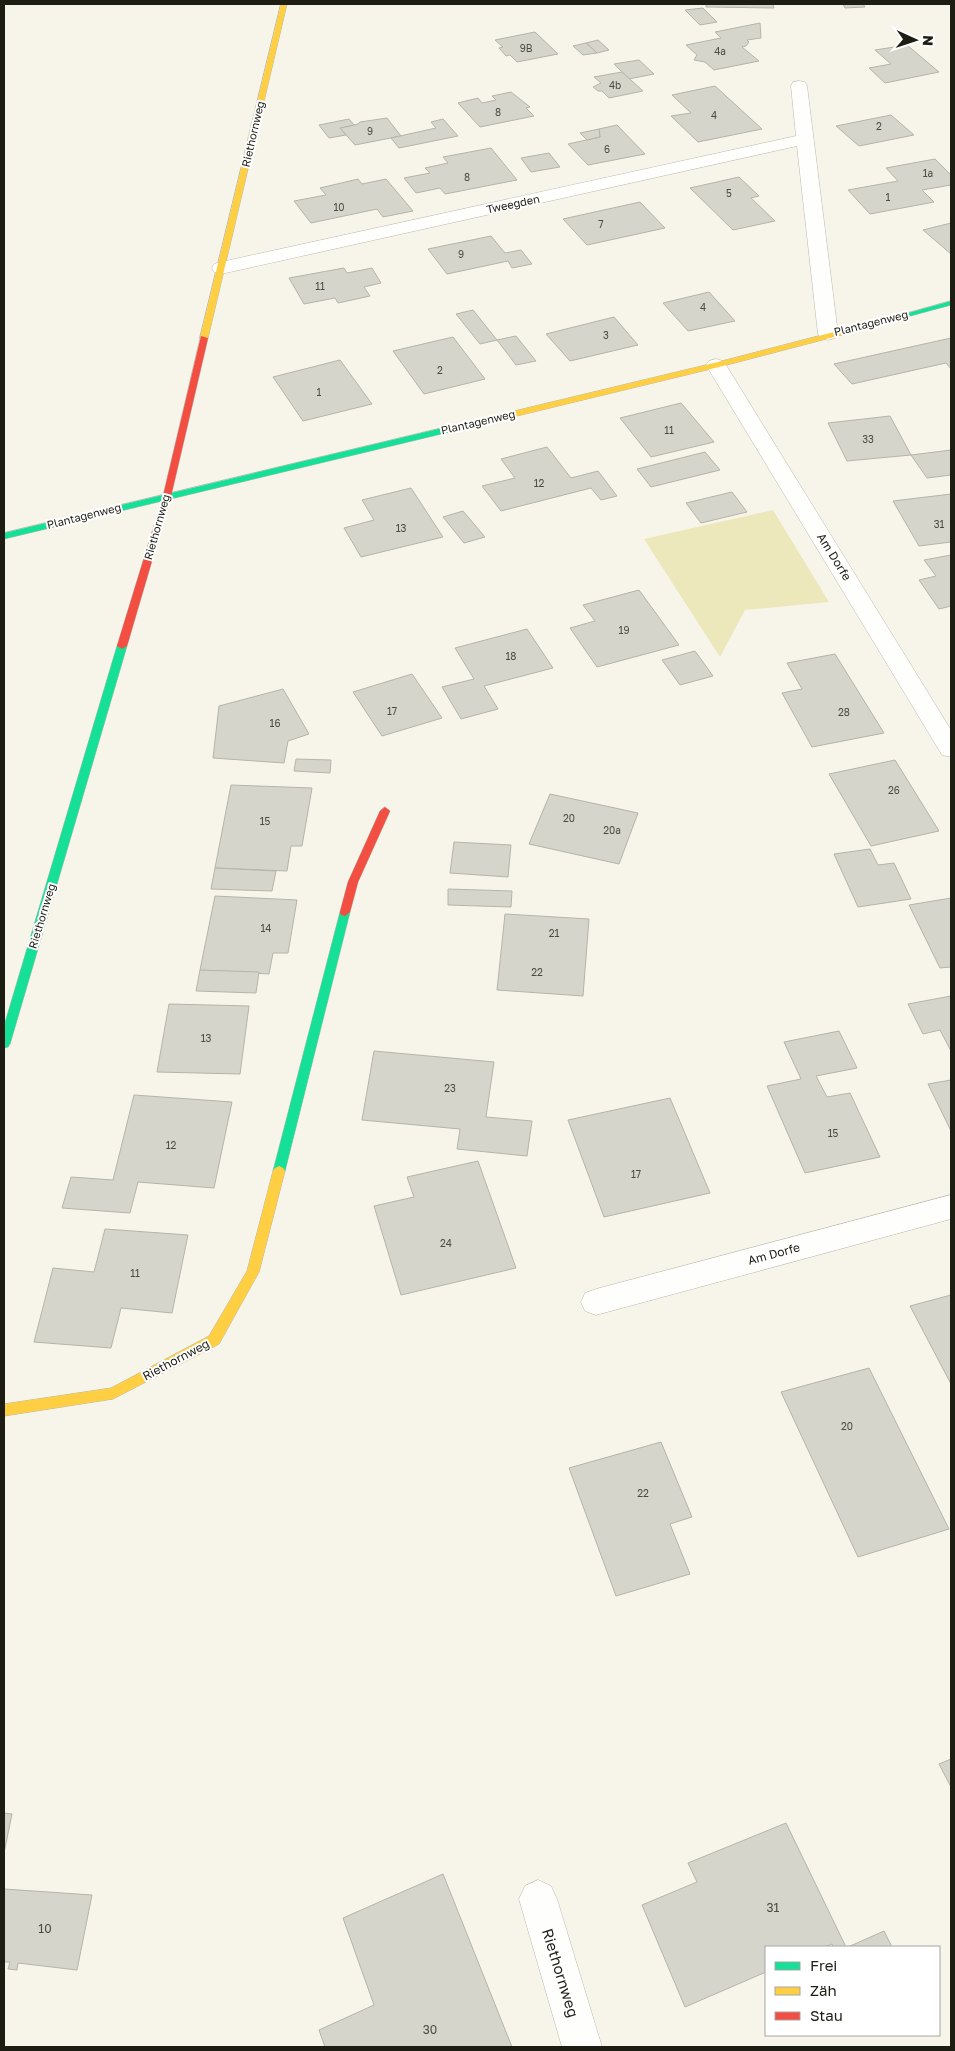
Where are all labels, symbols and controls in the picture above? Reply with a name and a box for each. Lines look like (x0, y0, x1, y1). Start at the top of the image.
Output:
north arrow (890, 15, 940, 65)
text: N (920, 35, 937, 46)
house number: 9B (520, 42, 533, 54)
house number: 4a (714, 45, 726, 57)
house number: 4b (609, 79, 621, 91)
street label: Riethornweg (239, 100, 266, 168)
house number: 8 (495, 106, 501, 118)
house number: 4 (711, 109, 717, 121)
house number: 2 (876, 120, 882, 132)
house number: 9 (367, 125, 373, 137)
house number: 6 (604, 143, 610, 155)
house number: 1a (923, 167, 933, 179)
house number: 8 (464, 171, 470, 183)
house number: 5 (726, 187, 732, 199)
house number: 1 (886, 191, 891, 203)
street label: Tweegden (485, 192, 541, 215)
house number: 10 (333, 201, 345, 213)
house number: 7 (598, 218, 604, 230)
house number: 9 (458, 248, 464, 260)
house number: 11 (315, 280, 325, 292)
house number: 4 (700, 301, 706, 313)
street label: Plantagenweg (832, 307, 909, 338)
house number: 3 (603, 329, 609, 341)
house number: 2 (437, 364, 443, 376)
house number: 1 (317, 386, 322, 398)
street label: Plantagenweg (439, 407, 516, 436)
house number: 11 (664, 424, 674, 436)
house number: 33 (862, 433, 874, 445)
house number: 12 (534, 477, 545, 489)
street label: Riethornweg (141, 493, 172, 561)
street label: Plantagenweg (45, 500, 122, 531)
house number: 31 (934, 518, 944, 530)
house number: 13 (396, 522, 406, 534)
street label: Am Dorfe (814, 530, 855, 583)
house number: 19 (619, 624, 629, 636)
house number: 18 (506, 650, 516, 662)
house number: 17 (387, 705, 397, 717)
house number: 28 (838, 706, 850, 718)
house number: 16 (270, 717, 280, 729)
house number: 26 (888, 784, 900, 796)
house number: 20 (563, 812, 575, 824)
house number: 15 (260, 815, 271, 827)
house number: 20a (603, 824, 621, 836)
street label: Riethornweg (25, 882, 58, 950)
house number: 14 (261, 922, 271, 934)
house number: 21 (549, 927, 559, 939)
house number: 22 (531, 966, 543, 978)
house number: 13 (201, 1032, 211, 1044)
house number: 23 (444, 1082, 456, 1094)
house number: 15 (828, 1127, 839, 1139)
house number: 12 (166, 1139, 177, 1151)
house number: 17 (631, 1168, 641, 1180)
house number: 24 (440, 1237, 452, 1249)
street label: Am Dorfe (746, 1239, 802, 1268)
house number: 11 (130, 1267, 140, 1279)
street label: Riethornweg (140, 1336, 212, 1383)
house number: 20 (841, 1420, 853, 1432)
house number: 22 (637, 1487, 649, 1499)
house number: 31 (767, 1900, 780, 1915)
house number: 10 (38, 1921, 52, 1936)
street label: Riethornweg (539, 1926, 583, 2019)
legend (765, 1946, 940, 2036)
text: Frei (810, 1956, 837, 1974)
text: Zäh (810, 1981, 837, 1999)
text: Stau (810, 2006, 843, 2024)
house number: 30 (423, 2022, 437, 2037)

